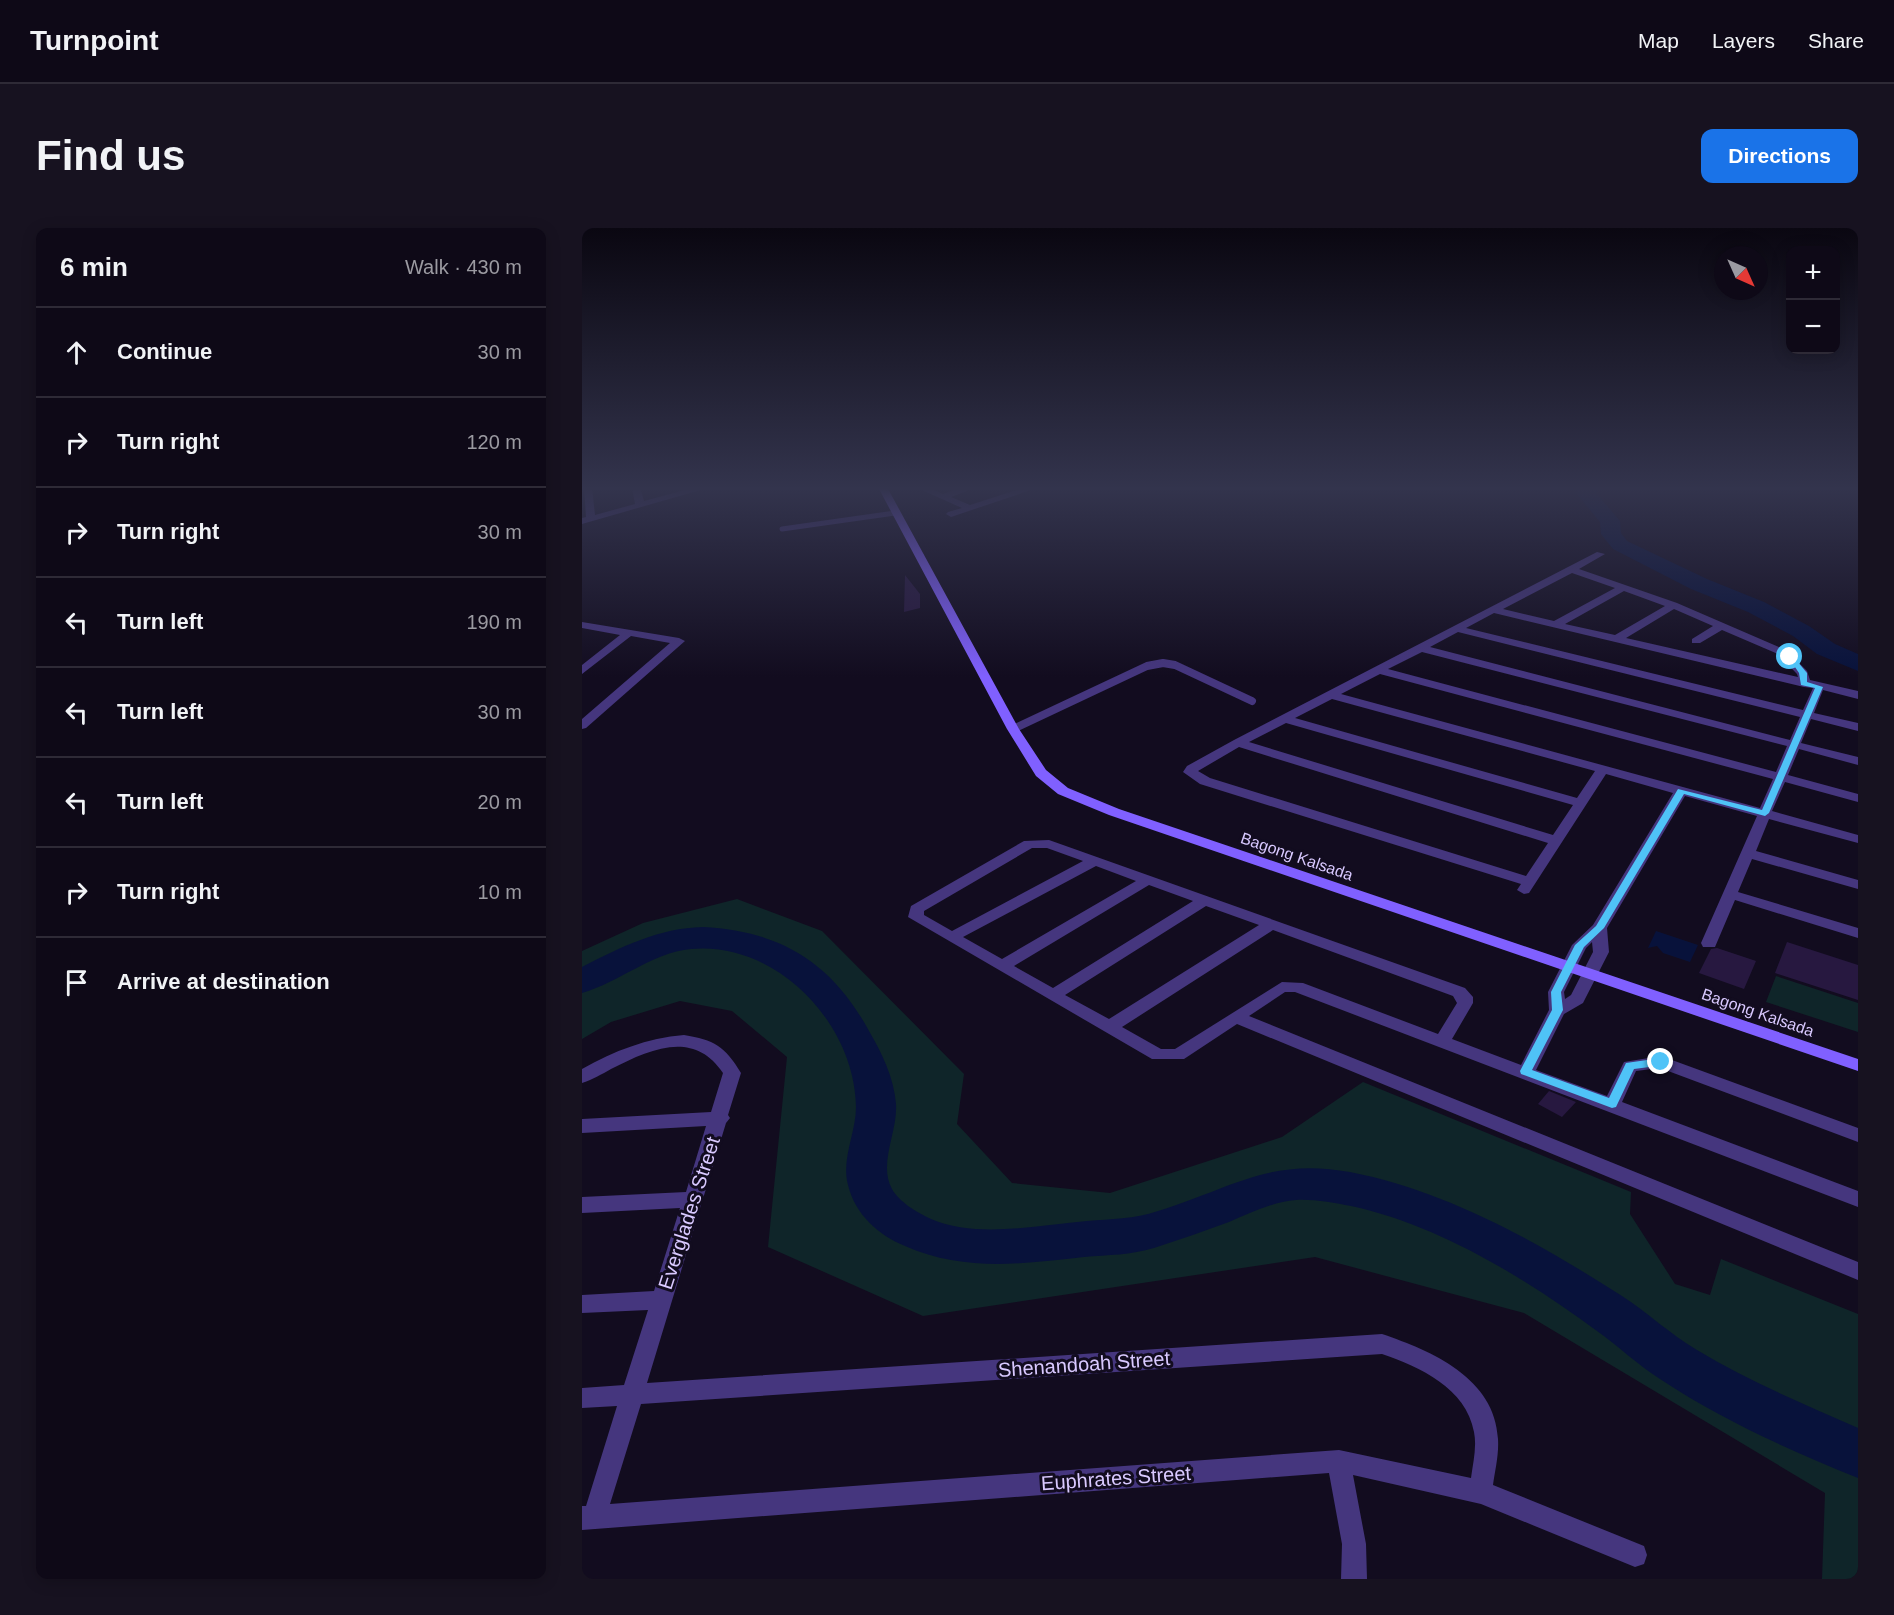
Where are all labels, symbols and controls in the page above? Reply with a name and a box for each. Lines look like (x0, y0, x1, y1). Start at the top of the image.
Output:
text: Turnpoint (30, 25, 159, 56)
text: Map (1638, 29, 1679, 52)
text: Layers (1712, 29, 1775, 52)
text: Share (1808, 29, 1864, 52)
button: Directions (1701, 129, 1858, 183)
text: Find us (36, 132, 185, 179)
north arrow (1714, 246, 1768, 300)
map controls (1786, 246, 1840, 354)
button: + (1786, 246, 1840, 300)
text: 6 min (60, 252, 128, 282)
text: Walk · 430 m (405, 256, 522, 278)
button: − (1786, 300, 1840, 354)
icon: ahead (60, 336, 93, 369)
text: Continue (117, 339, 212, 364)
text: 30 m (478, 341, 522, 363)
icon: right (60, 426, 93, 459)
text: Turn right (117, 429, 219, 454)
text: 120 m (466, 431, 522, 453)
icon: right (60, 516, 93, 549)
text: Turn right (117, 519, 219, 544)
text: 30 m (478, 521, 522, 543)
icon: left (60, 606, 93, 639)
text: Turn left (117, 609, 203, 634)
text: 190 m (466, 611, 522, 633)
route start (1776, 643, 1802, 669)
icon: left (60, 696, 93, 729)
text: Turn left (117, 699, 203, 724)
text: 30 m (478, 701, 522, 723)
icon: left (60, 786, 93, 819)
text: Turn left (117, 789, 203, 814)
text: 20 m (478, 791, 522, 813)
street label: Bagong Kalsada (1239, 829, 1355, 884)
icon: right (60, 876, 93, 909)
text: Turn right (117, 879, 219, 904)
text: 10 m (478, 881, 522, 903)
icon: arrive (60, 966, 93, 999)
text: Arrive at destination (117, 969, 330, 994)
street label: Bagong Kalsada (1700, 985, 1816, 1040)
route end (1647, 1048, 1673, 1074)
street label: Everglades Street (654, 1134, 724, 1292)
street label: Shenandoah Street (997, 1347, 1171, 1381)
street label: Euphrates Street (1040, 1462, 1192, 1494)

